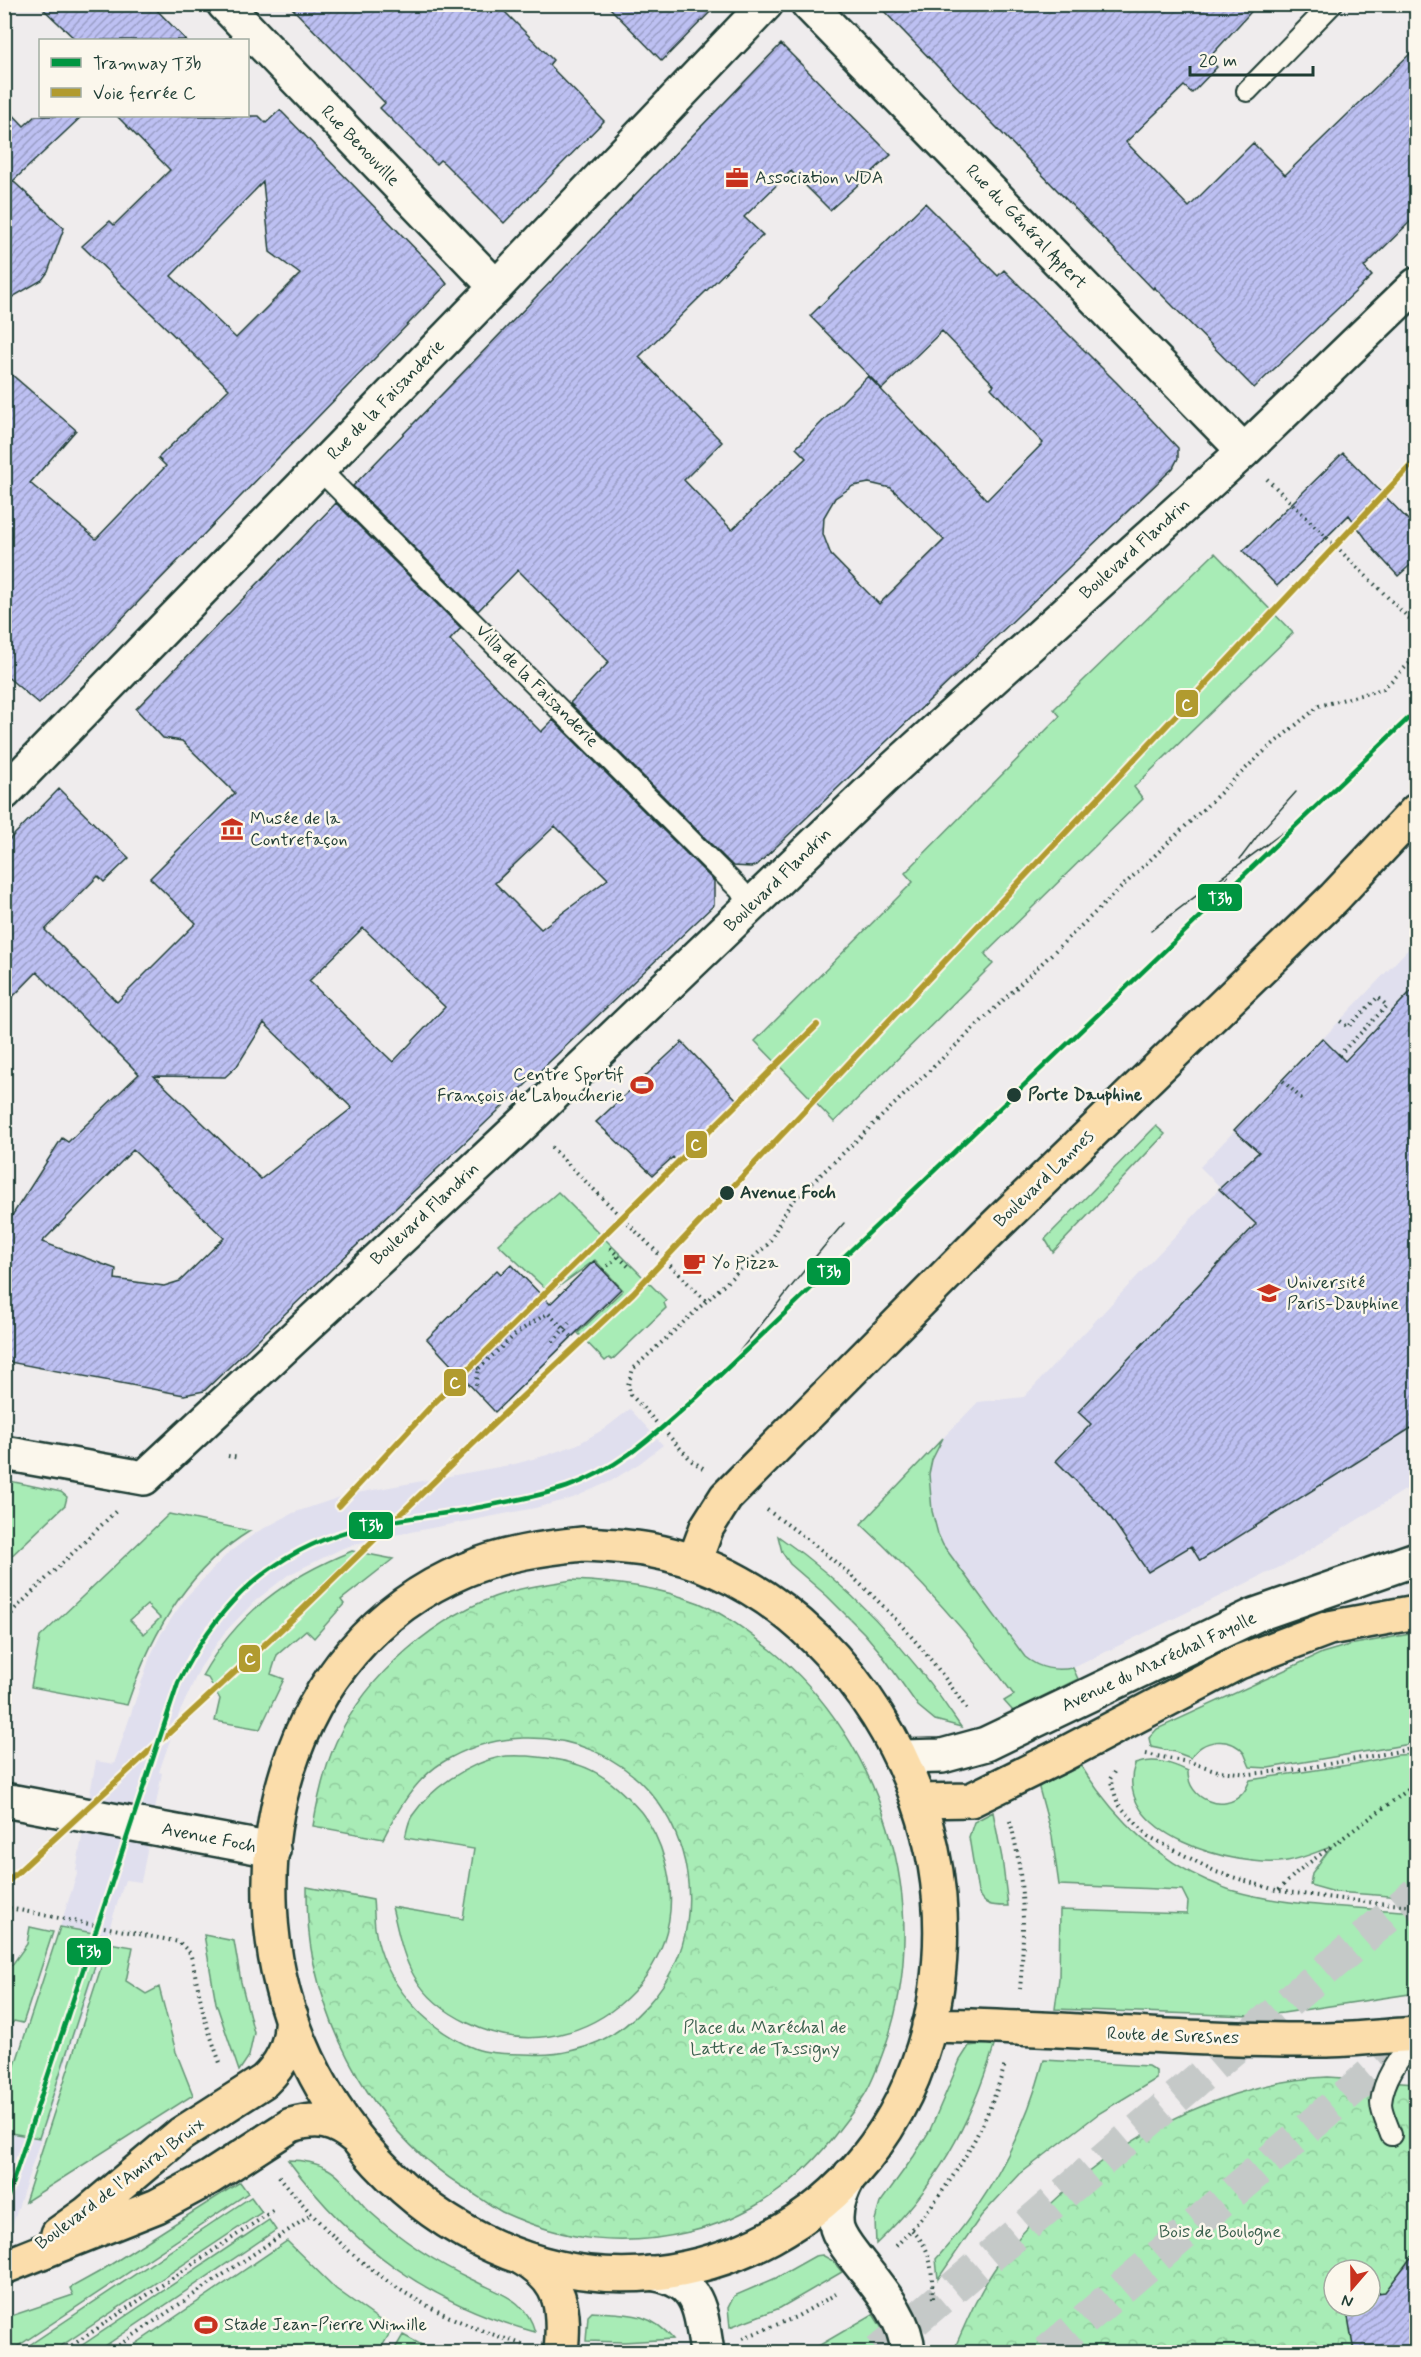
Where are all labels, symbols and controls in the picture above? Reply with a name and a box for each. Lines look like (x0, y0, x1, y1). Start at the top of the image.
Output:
legend (39, 39, 249, 117)
scale bar (1190, 39, 1313, 77)
text: 20 m (1199, 49, 1237, 73)
text: Tramway T3b (93, 52, 202, 76)
text: Voie ferrée C (93, 82, 196, 106)
street label: Rue Benouville (315, 100, 405, 192)
street label: Rue du Général Appert (959, 159, 1092, 295)
office icon: Association WDA (724, 165, 750, 191)
place label: Association WDA (755, 166, 883, 190)
street label: Rue de la Faisanderie (322, 334, 450, 466)
street label: Boulevard Flandrin (1075, 493, 1195, 605)
street label: Villa de la Faisanderie (470, 619, 604, 753)
line badge: C (1175, 689, 1199, 718)
text: C (1181, 695, 1193, 716)
place label: Musée de la Contrefaçon (250, 807, 347, 852)
museum icon: Musée de la Contrefaçon (219, 816, 245, 842)
street label: Boulevard Flandrin (719, 822, 837, 938)
line badge: T3b (1197, 883, 1243, 912)
text: T3b (1208, 889, 1232, 910)
place label: Centre Sportif François de Laboucherie (437, 1063, 624, 1108)
sports icon: Centre Sportif François de Laboucherie (629, 1072, 655, 1098)
place label: Porte Dauphine (1028, 1083, 1143, 1107)
marker: Porte Dauphine (1005, 1086, 1023, 1104)
street label: Boulevard Lannes (989, 1125, 1099, 1233)
line badge: C (685, 1130, 708, 1159)
text: C (690, 1135, 702, 1156)
street label: Boulevard Flandrin (365, 1157, 485, 1271)
place label: Avenue Foch (740, 1181, 836, 1205)
marker: Avenue Foch (718, 1184, 736, 1202)
cafe icon: Yo Pizza (681, 1250, 707, 1276)
place label: Yo Pizza (712, 1251, 778, 1275)
line badge: T3b (806, 1257, 851, 1286)
text: T3b (817, 1262, 841, 1283)
place label: Université Paris-Dauphine (1287, 1271, 1399, 1316)
school or university icon: Université Paris-Dauphine (1256, 1280, 1282, 1306)
line badge: C (443, 1368, 467, 1397)
text: C (449, 1373, 461, 1394)
line badge: T3b (348, 1511, 394, 1540)
text: T3b (359, 1516, 383, 1537)
street label: Avenue du Maréchal Fayolle (1057, 1606, 1261, 1718)
line badge: C (238, 1644, 261, 1673)
text: C (244, 1649, 256, 1670)
street label: Avenue Foch (160, 1817, 258, 1859)
line badge: T3b (66, 1937, 112, 1966)
text: T3b (77, 1942, 101, 1963)
park label: Place du Maréchal de Lattre de Tassigny (683, 2016, 847, 2062)
street label: Route de Suresnes (1107, 2022, 1239, 2050)
street label: Boulevard de l'Amiral Bruix (30, 2112, 210, 2256)
park label: Bois de Boulogne (1159, 2220, 1281, 2245)
north arrow (1322, 2258, 1382, 2318)
text: N (1339, 2289, 1356, 2312)
sports icon: Stade Jean-Pierre Wimille (193, 2312, 219, 2338)
place label: Stade Jean-Pierre Wimille (224, 2313, 427, 2337)

